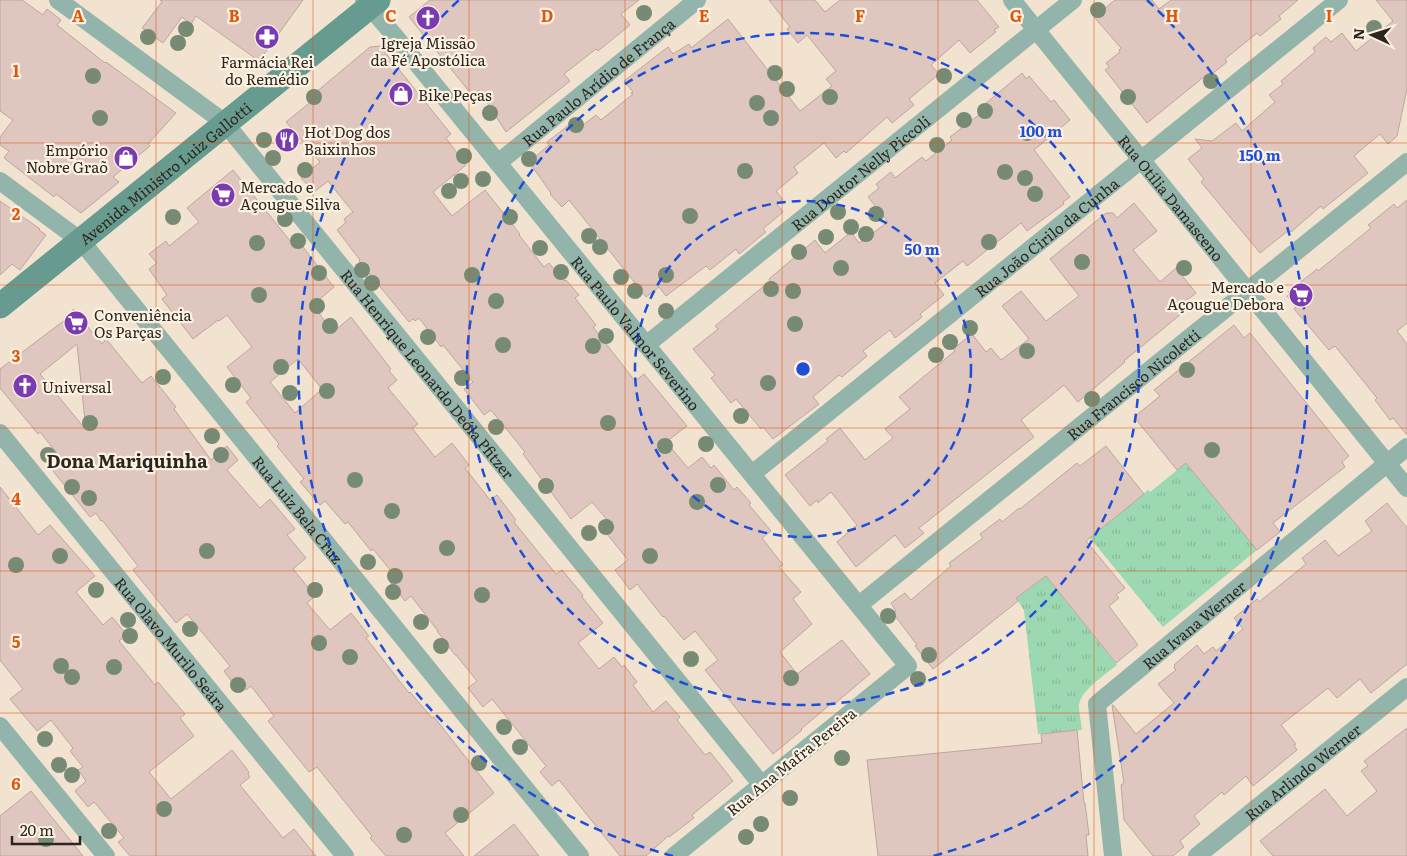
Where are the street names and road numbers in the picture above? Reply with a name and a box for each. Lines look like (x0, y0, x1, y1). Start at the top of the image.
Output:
street label: Rua Paulo Arídio de França (516, 11, 680, 151)
street label: Avenida Ministro Luiz Gallotti (74, 96, 256, 250)
street label: Rua Doutor Nelly Piccoli (785, 109, 934, 235)
street label: Rua Otília Damasceno (1114, 129, 1230, 266)
street label: Rua João Cirilo da Cunha (969, 171, 1124, 302)
street label: Rua Paulo Valmor Severino (566, 250, 707, 415)
street label: Rua Henrique Leonardo Deóla Pfitzer (336, 264, 520, 483)
street label: Rua Francisco Nicoletti (1061, 323, 1204, 445)
street label: Rua Luiz Bela Cruz (248, 450, 349, 568)
street label: Rua Olavo Murilo Seára (110, 572, 234, 717)
street label: Rua Ivana Werner (1137, 574, 1250, 674)
street label: Rua Ana Mafra Pereira (721, 701, 861, 821)
street label: Rua Arlindo Werner (1239, 717, 1365, 825)

